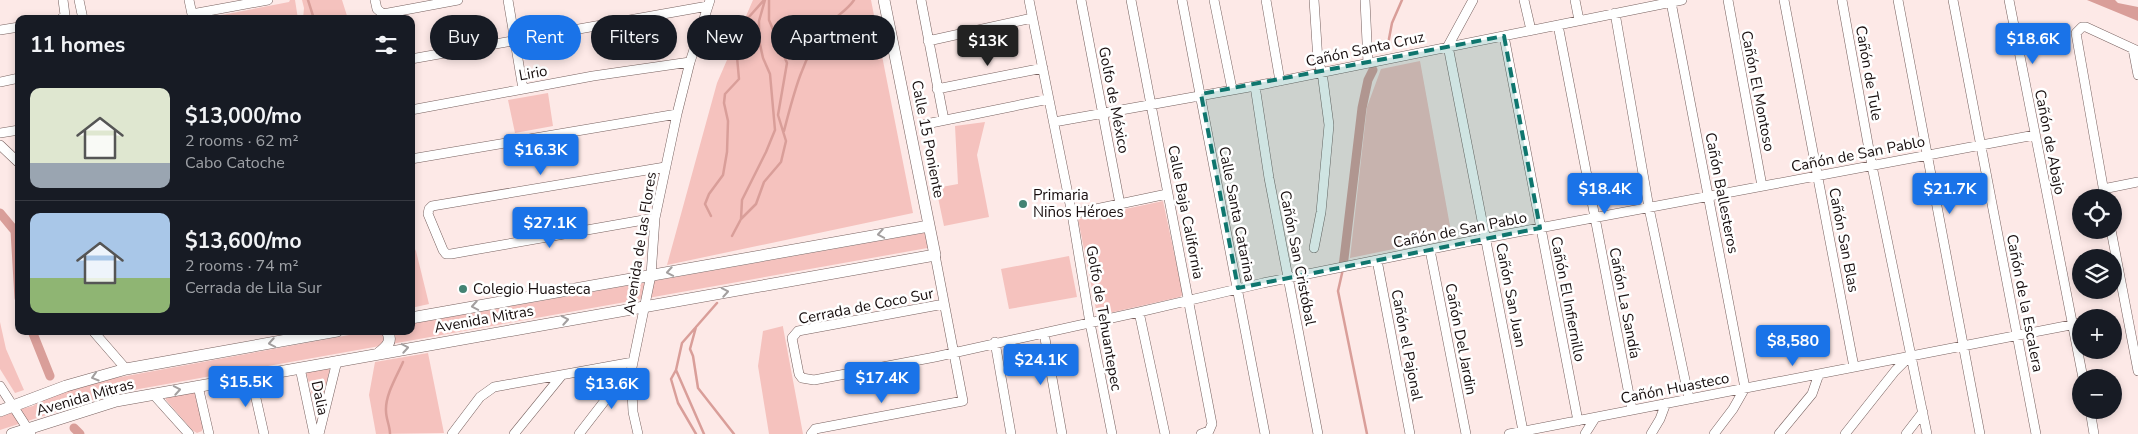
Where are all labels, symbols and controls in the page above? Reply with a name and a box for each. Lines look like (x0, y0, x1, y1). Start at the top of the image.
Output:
chip: Buy (430, 15, 498, 60)
chip: Rent (508, 15, 581, 60)
chip: Filters (591, 15, 677, 60)
chip: New (687, 15, 761, 60)
chip: Apartment (771, 15, 895, 60)
pin: $18.6K (1992, 22, 2074, 65)
pin: $13K (958, 24, 1018, 67)
street label: Cañón de Tule (1851, 24, 1887, 122)
street label: Cañón Santa Cruz (1304, 27, 1426, 71)
text: $18.6K (2007, 28, 2060, 50)
street label: Cañón El Montoso (1736, 29, 1780, 153)
text: $13K (968, 30, 1008, 52)
text: 11 homes (30, 31, 125, 59)
icon: filters (372, 31, 400, 59)
street label: Golfo de México (1094, 45, 1134, 155)
street label: Lirio (517, 61, 549, 85)
street label: Calle 15 Poniente (907, 78, 949, 200)
street label: Cañón de Abajo (2030, 88, 2070, 196)
text: $13,000/mo (185, 102, 302, 130)
icon: home (70, 108, 130, 168)
text: 2 rooms · 62 m² (185, 130, 298, 152)
street label: Cañón Ballesteros (1700, 131, 1744, 255)
street label: Cañón de San Pablo (1789, 131, 1927, 177)
pin: $16.3K (500, 134, 582, 176)
text: $16.3K (515, 139, 568, 161)
street label: Calle Baja California (1163, 143, 1209, 281)
street label: Calle Santa Catarina (1214, 145, 1260, 283)
text: Cabo Catoche (185, 152, 285, 174)
street label: Avenida de las Flores (619, 170, 661, 316)
pin: $18.4K (1564, 172, 1646, 215)
pin: $21.7K (1909, 172, 1991, 215)
text: $18.4K (1579, 178, 1632, 200)
text: $21.7K (1924, 178, 1977, 200)
place label: Primaria Niños Héroes (1033, 185, 1124, 222)
street label: Cañón San Blas (1824, 186, 1864, 294)
street label: Cañón San Cristóbal (1275, 189, 1321, 328)
map controls (2072, 189, 2122, 419)
button: locate (2072, 189, 2122, 239)
marker: Primaria Niños Héroes (1017, 198, 1029, 210)
pin: $27.1K (509, 206, 591, 249)
street label: Cañón de San Pablo (1391, 207, 1529, 253)
text: $27.1K (524, 212, 577, 234)
text: $13,600/mo (185, 227, 302, 255)
one-way arrow (877, 229, 886, 239)
street label: Cañón de la Escalera (2002, 232, 2048, 374)
icon: home (70, 233, 130, 293)
street label: Cañón El Infiernillo (1546, 235, 1590, 363)
street label: Cañón San Juan (1491, 241, 1531, 349)
street label: Golfo de Tehuantepec (1081, 244, 1127, 392)
street label: Cañón La Sandía (1604, 246, 1646, 360)
button: layers (2072, 249, 2122, 299)
text: 2 rooms · 74 m² (185, 255, 298, 277)
one-way arrow (665, 266, 674, 276)
text: Cerrada de Lila Sur (185, 277, 322, 299)
place label: Colegio Huasteca (473, 279, 591, 299)
street label: Cañón Del Jardin (1440, 281, 1482, 397)
marker: Colegio Huasteca (457, 283, 469, 295)
street label: Cerrada de Coco Sur (797, 283, 936, 329)
one-way arrow (721, 288, 730, 298)
street label: Cañón el Pajonal (1386, 288, 1428, 403)
street label: Avenida Mitras (433, 300, 535, 338)
one-way arrow (471, 300, 479, 310)
button: + (2072, 309, 2122, 359)
one-way arrow (561, 316, 570, 326)
pin: $8,580 (1752, 324, 1834, 367)
text: $8,580 (1767, 330, 1819, 352)
one-way arrow (267, 338, 276, 348)
one-way arrow (401, 344, 410, 354)
pin: $24.1K (1000, 344, 1082, 386)
text: $24.1K (1015, 349, 1068, 371)
pin: $17.4K (841, 362, 923, 404)
pin: $15.5K (205, 366, 287, 408)
text: $17.4K (856, 367, 909, 389)
pin: $13.6K (571, 368, 653, 410)
street label: Cañón Huasteco (1619, 368, 1731, 408)
button: − (2072, 369, 2122, 419)
text: $15.5K (220, 371, 273, 393)
one-way arrow (91, 372, 100, 382)
text: $13.6K (586, 373, 639, 395)
street label: Avenida Mitras (34, 374, 136, 420)
street label: Dalia (307, 379, 333, 417)
one-way arrow (172, 385, 181, 395)

